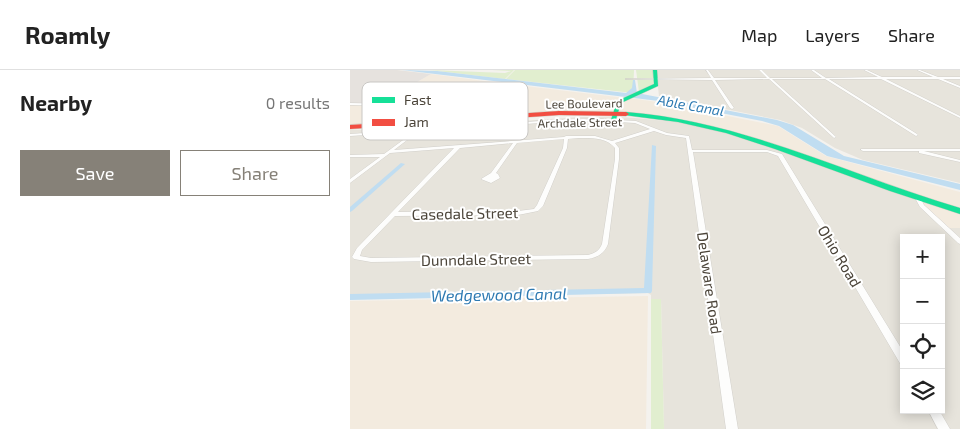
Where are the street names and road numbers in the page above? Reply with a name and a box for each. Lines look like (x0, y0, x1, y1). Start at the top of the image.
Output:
street label: Lee Boulevard (545, 95, 623, 111)
street label: Archdale Street (538, 114, 623, 130)
street label: Casedale Street (411, 203, 519, 223)
street label: Ohio Road (815, 222, 865, 290)
street label: Delaware Road (694, 231, 726, 335)
street label: Dunndale Street (421, 249, 532, 269)

